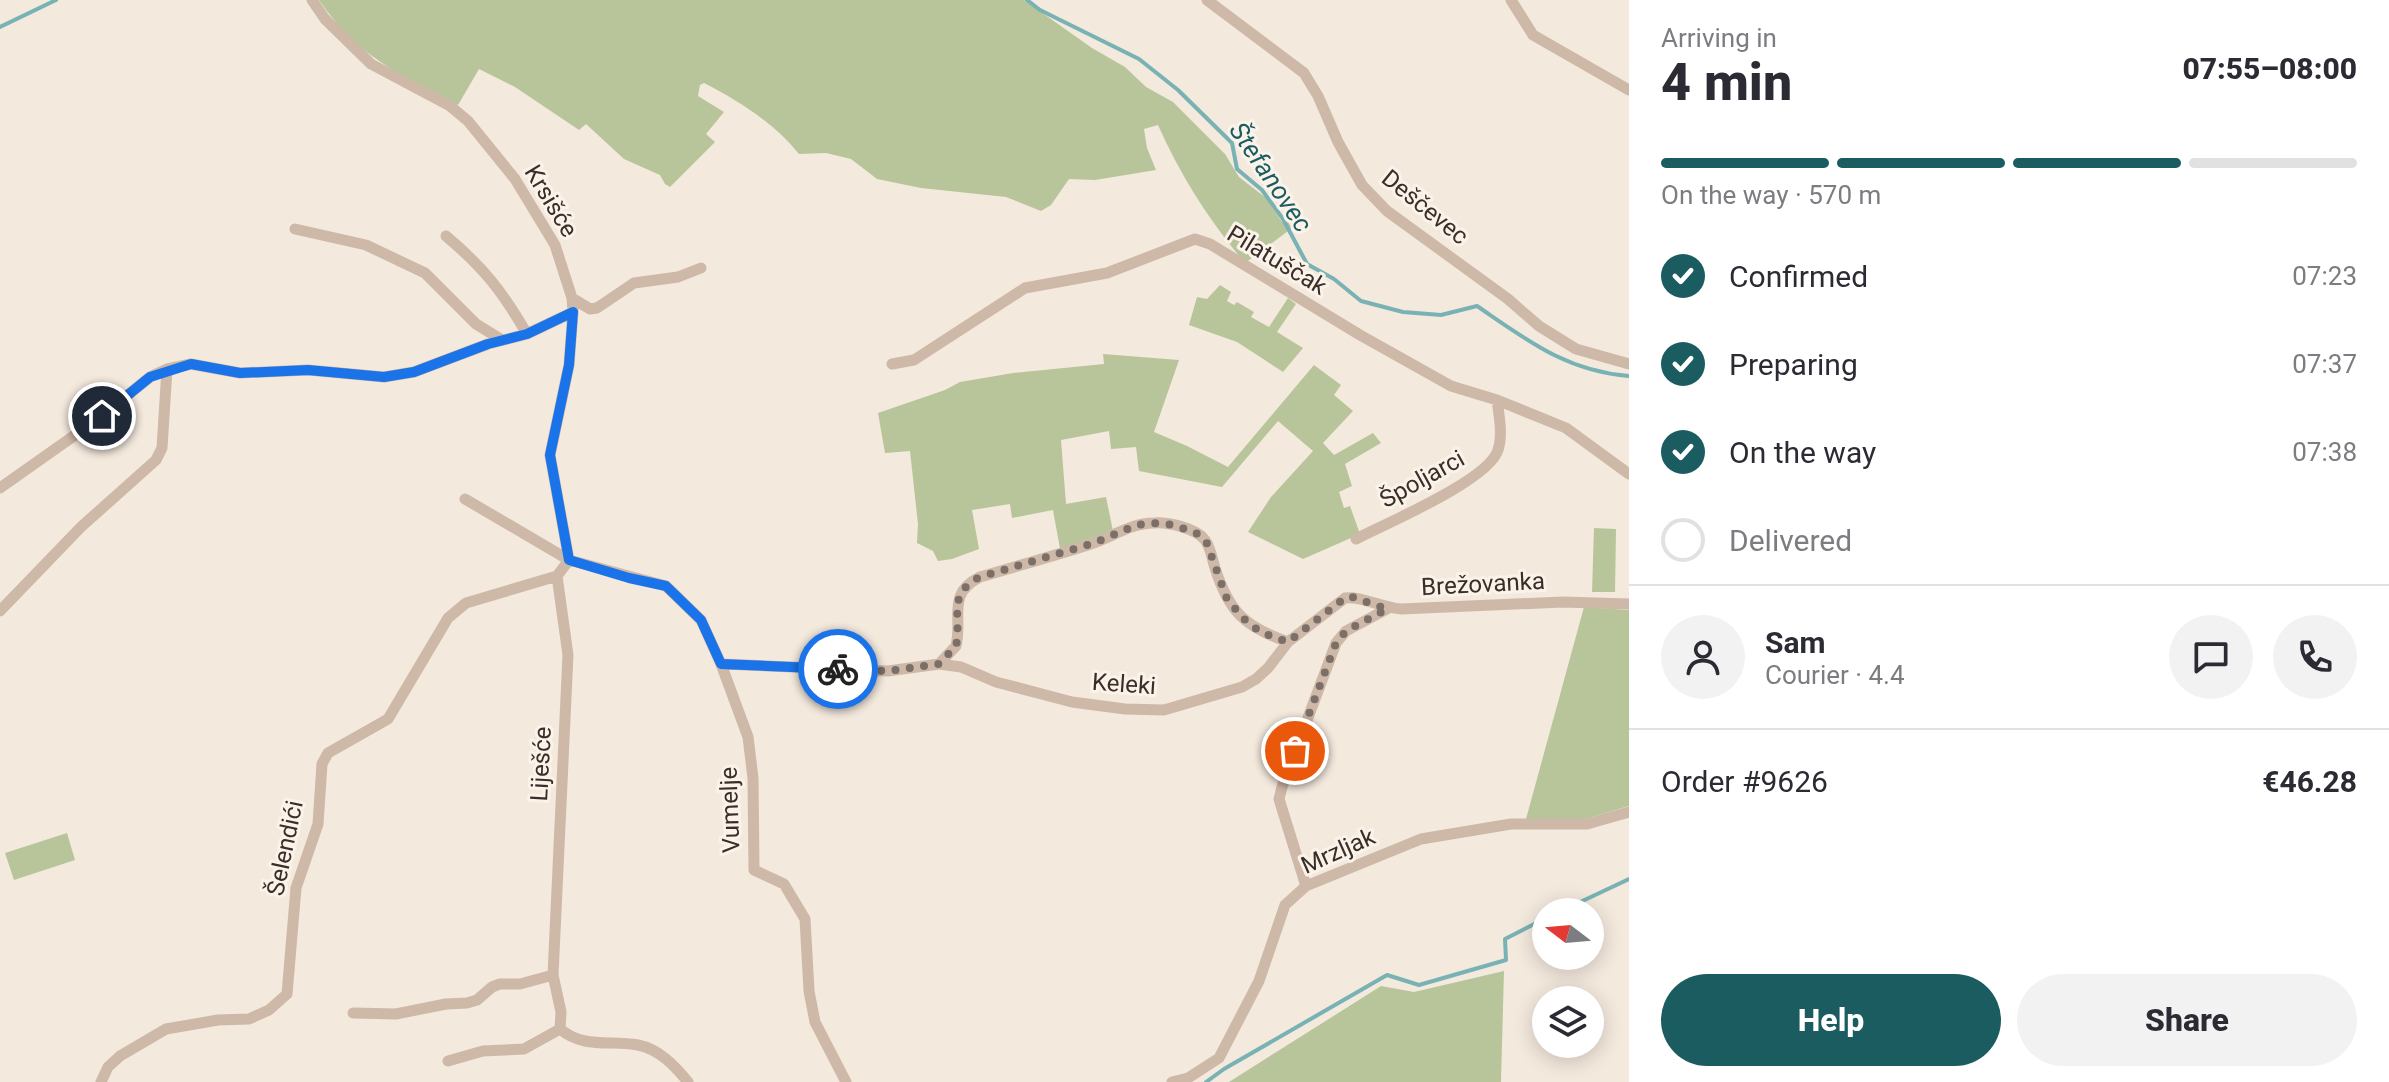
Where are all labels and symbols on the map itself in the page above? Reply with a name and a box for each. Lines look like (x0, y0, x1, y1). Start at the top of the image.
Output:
water label: Štefanovec (1223, 116, 1319, 238)
street label: Krsišće (519, 160, 583, 242)
street label: Deščevec (1376, 164, 1474, 250)
street label: Pilatuščak (1222, 219, 1333, 301)
pin (68, 382, 136, 450)
street label: Špoljarci (1375, 444, 1469, 514)
street label: Brežovanka (1420, 567, 1546, 601)
courier (798, 629, 878, 709)
street label: Keleki (1091, 668, 1157, 700)
pin (1261, 717, 1329, 785)
street label: Liješće (525, 726, 557, 802)
street label: Vumelje (715, 766, 745, 854)
street label: Šelendići (261, 798, 309, 898)
street label: Mrzljak (1297, 822, 1380, 880)
north arrow (1532, 898, 1604, 970)

